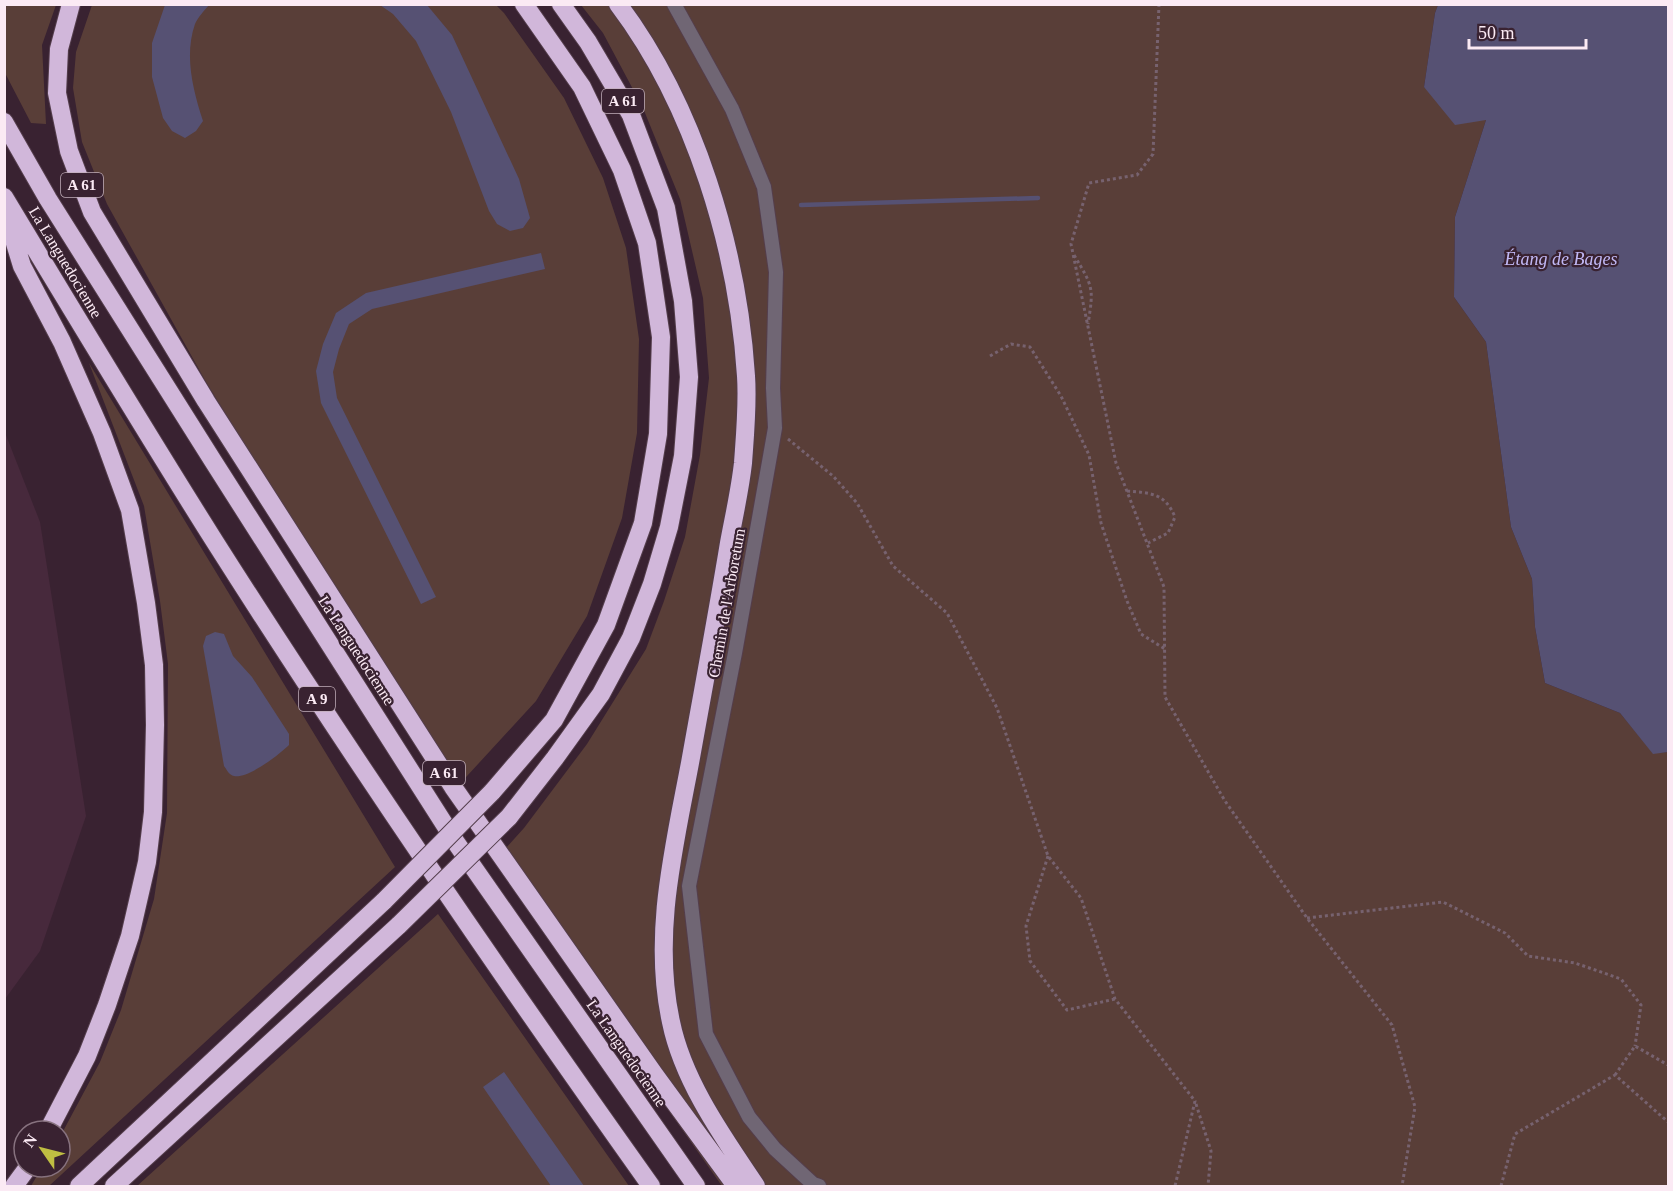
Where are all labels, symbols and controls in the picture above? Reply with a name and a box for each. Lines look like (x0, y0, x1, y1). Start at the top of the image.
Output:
scale bar (1469, 12, 1586, 50)
text: 50 m (1478, 23, 1515, 43)
road number: A 61 (602, 89, 644, 113)
road number: A 61 (61, 173, 103, 197)
street label: La Languedocienne (25, 204, 105, 321)
water label: Étang de Bages (1504, 248, 1617, 269)
street label: Chemin de l'Arboretum (705, 527, 748, 679)
street label: La Languedocienne (314, 593, 398, 709)
road number: A 9 (299, 687, 335, 711)
road number: A 61 (423, 761, 465, 785)
street label: La Languedocienne (582, 997, 670, 1111)
north arrow (12, 1119, 72, 1179)
text: N (20, 1131, 41, 1150)

